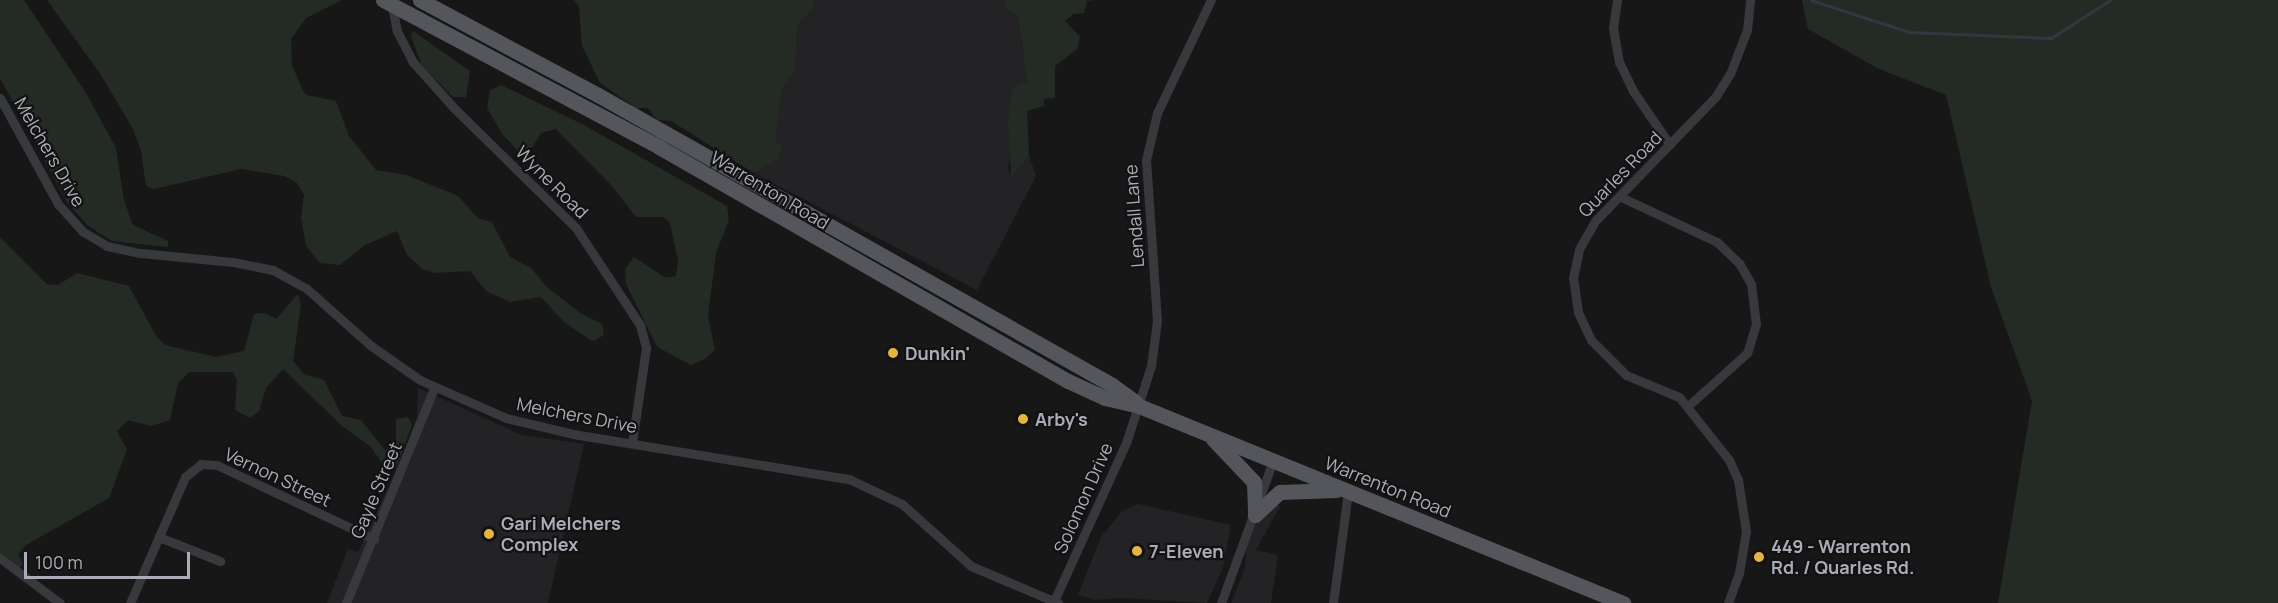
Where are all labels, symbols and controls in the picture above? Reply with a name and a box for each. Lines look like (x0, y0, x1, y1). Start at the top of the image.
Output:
street label: Melchers Drive (10, 94, 90, 210)
street label: Quarles Road (1574, 127, 1666, 221)
street label: Wyne Road (511, 141, 593, 223)
street label: Warrenton Road (707, 146, 833, 234)
street label: Lendall Lane (1120, 164, 1148, 268)
place label: Dunkin' (905, 342, 970, 364)
marker: Dunkin' (886, 346, 900, 360)
street label: Melchers Drive (515, 393, 639, 437)
place label: Arby's (1035, 408, 1088, 430)
marker: Arby's (1016, 412, 1030, 426)
street label: Gayle Street (346, 438, 406, 542)
street label: Solomon Drive (1049, 439, 1117, 557)
street label: Vernon Street (221, 443, 335, 511)
street label: Warrenton Road (1322, 452, 1454, 522)
place label: Gari Melchers Complex (501, 513, 621, 556)
marker: Gari Melchers Complex (482, 527, 496, 541)
place label: 449 - Warrenton Rd. / Quarles Rd. (1771, 536, 1914, 578)
scale bar (27, 540, 194, 578)
place label: 7-Eleven (1149, 540, 1224, 562)
marker: 7-Eleven (1130, 544, 1144, 558)
text: 100 m (35, 550, 83, 574)
marker: 449 - Warrenton Rd. / Quarles Rd. (1752, 550, 1766, 564)

